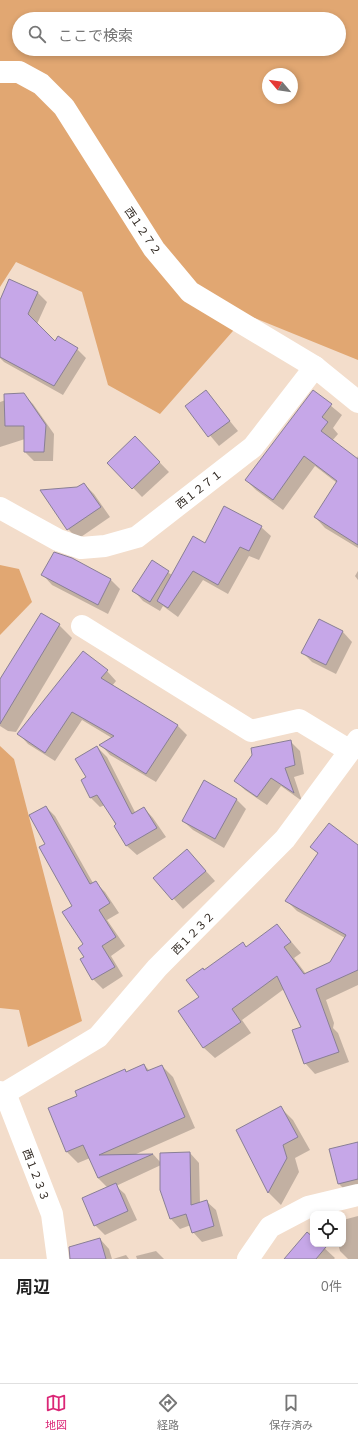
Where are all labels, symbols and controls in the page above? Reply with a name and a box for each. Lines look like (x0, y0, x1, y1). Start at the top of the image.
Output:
search box (12, 12, 346, 56)
icon: search (26, 23, 48, 45)
text: ここで検索 (58, 26, 133, 45)
north arrow (262, 68, 298, 104)
street label: 西１２７２ (122, 204, 164, 258)
street label: 西１２７１ (173, 467, 225, 511)
street label: 西１２３２ (169, 909, 217, 957)
street label: 西１２３３ (20, 1147, 52, 1203)
map controls (310, 1211, 346, 1247)
button: locate (310, 1211, 346, 1247)
text: 周辺 (16, 1277, 50, 1297)
text: 0件 (321, 1278, 342, 1294)
tab: 地図 (45, 1392, 67, 1432)
tab: 経路 (157, 1392, 179, 1432)
tab: 保存済み (269, 1392, 313, 1432)

